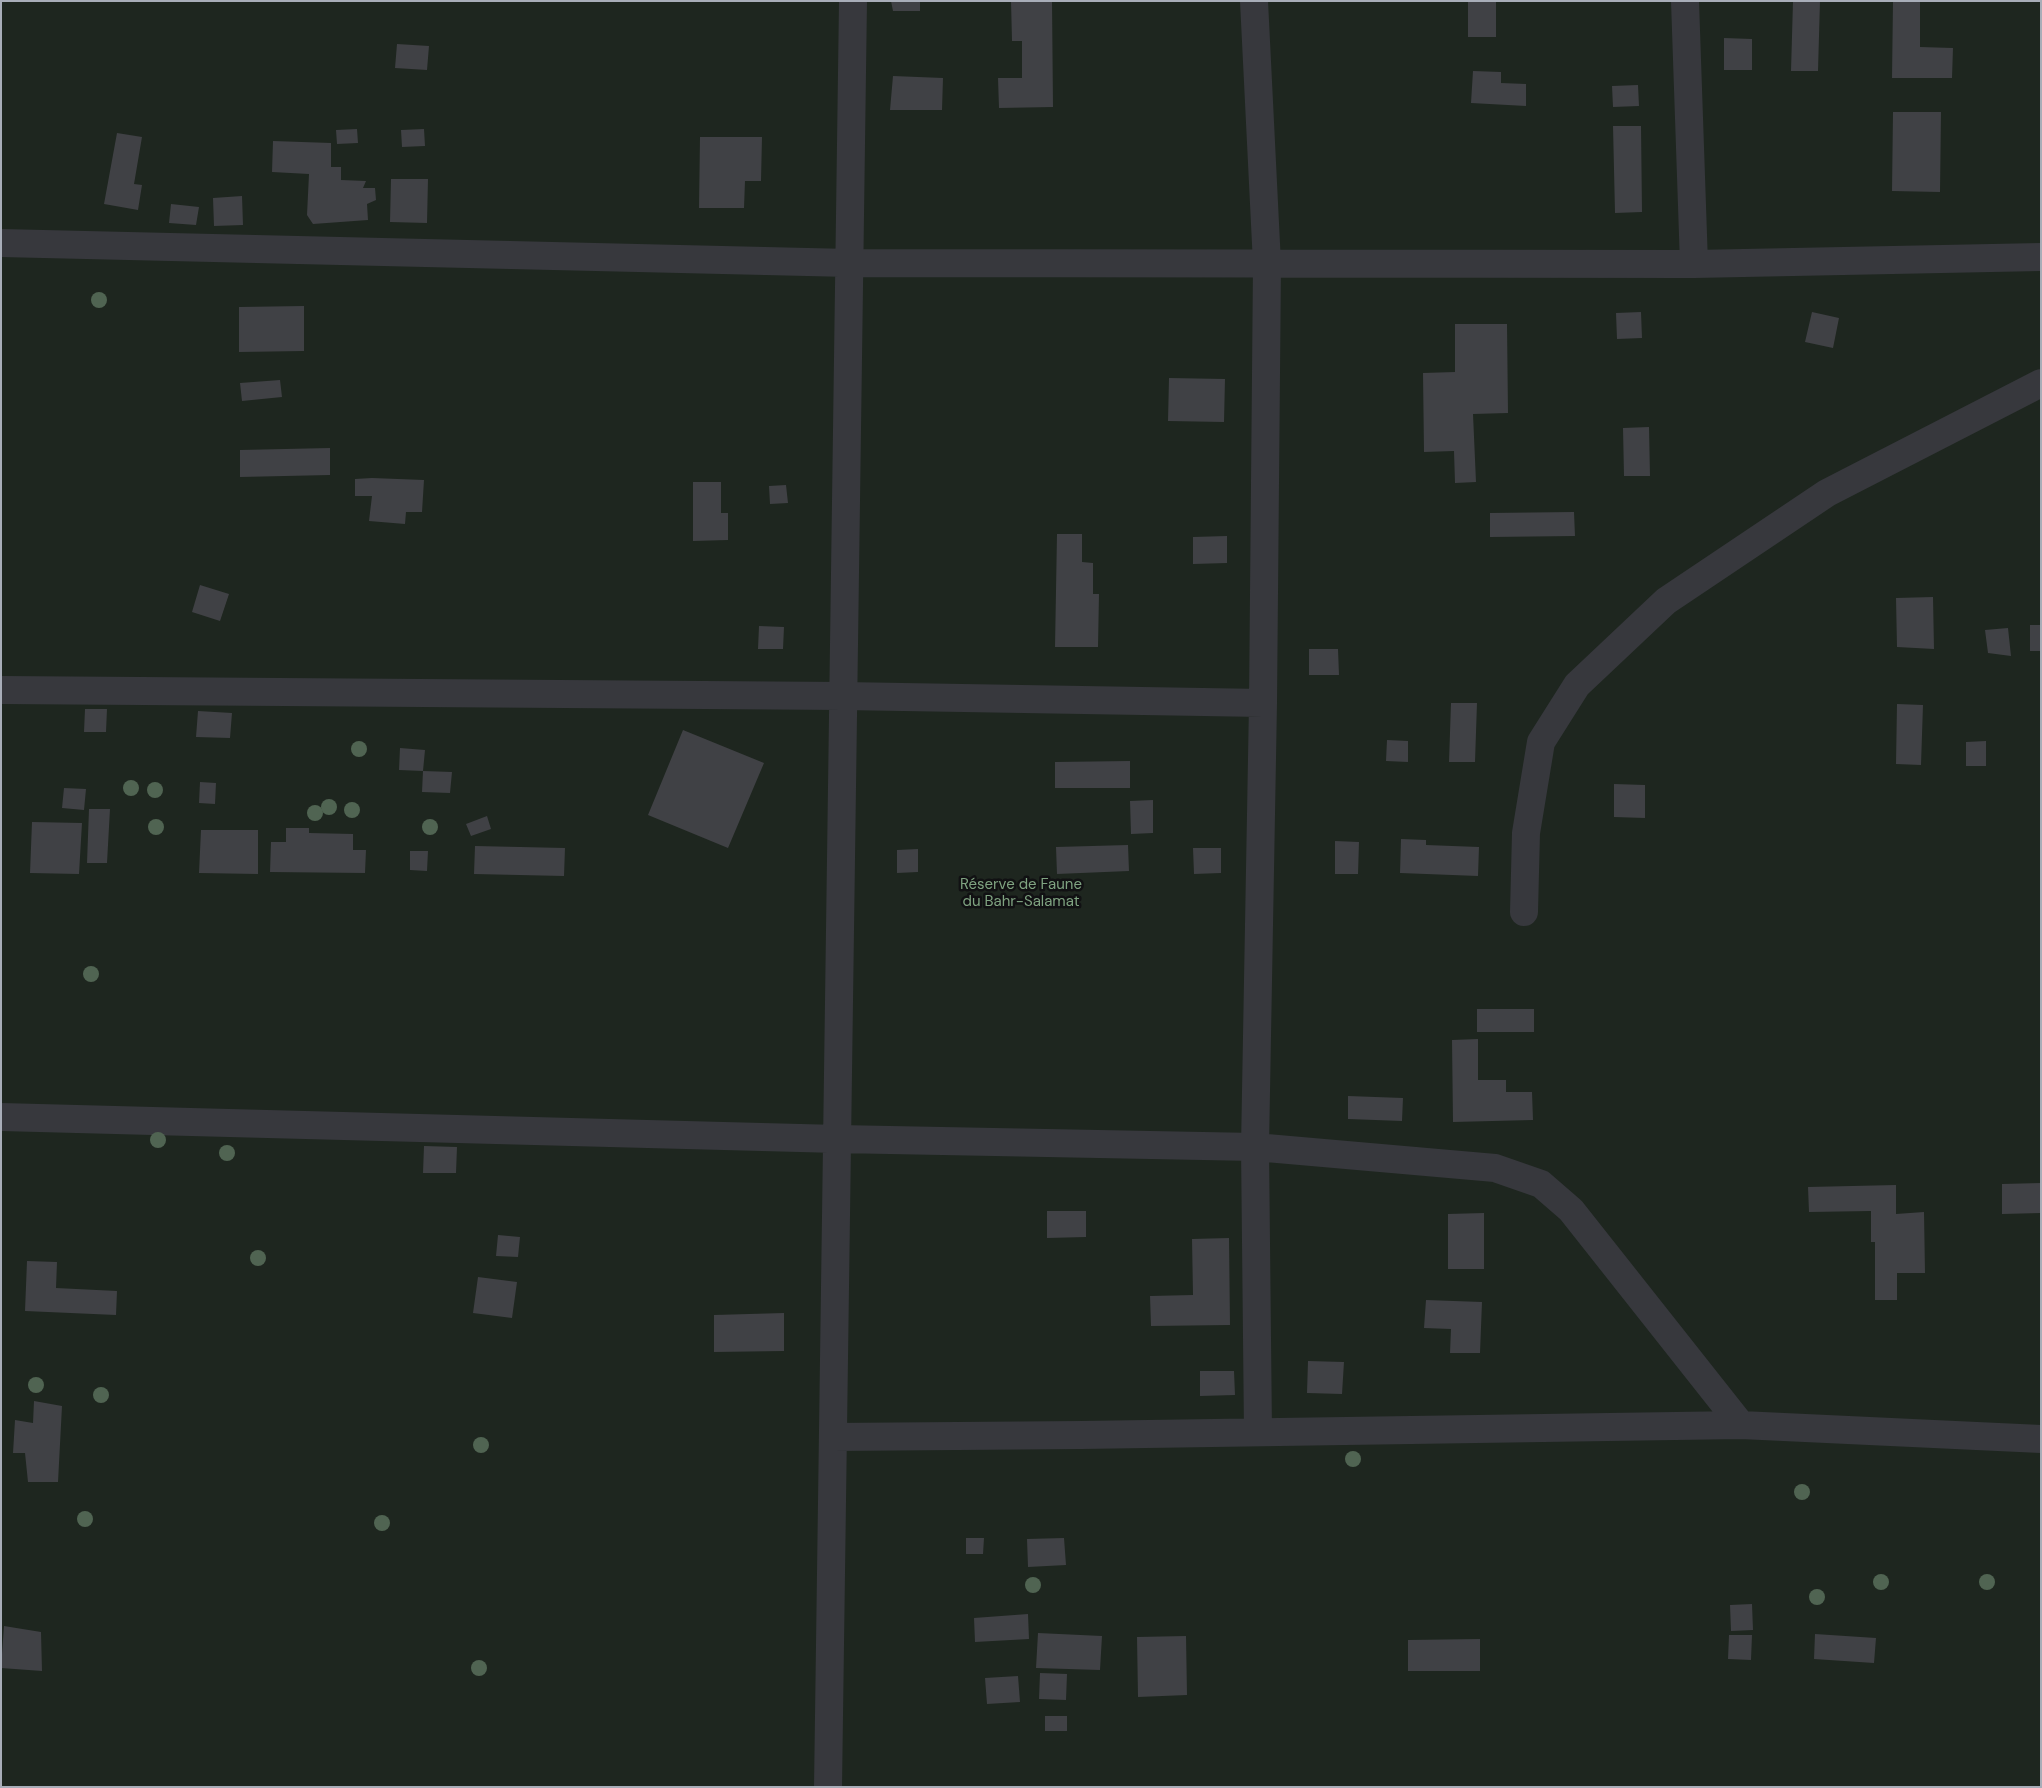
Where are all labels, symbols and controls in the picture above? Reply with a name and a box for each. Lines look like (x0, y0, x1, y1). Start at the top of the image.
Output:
park label: Réserve de Faune du Bahr-Salamat (960, 876, 1082, 911)

